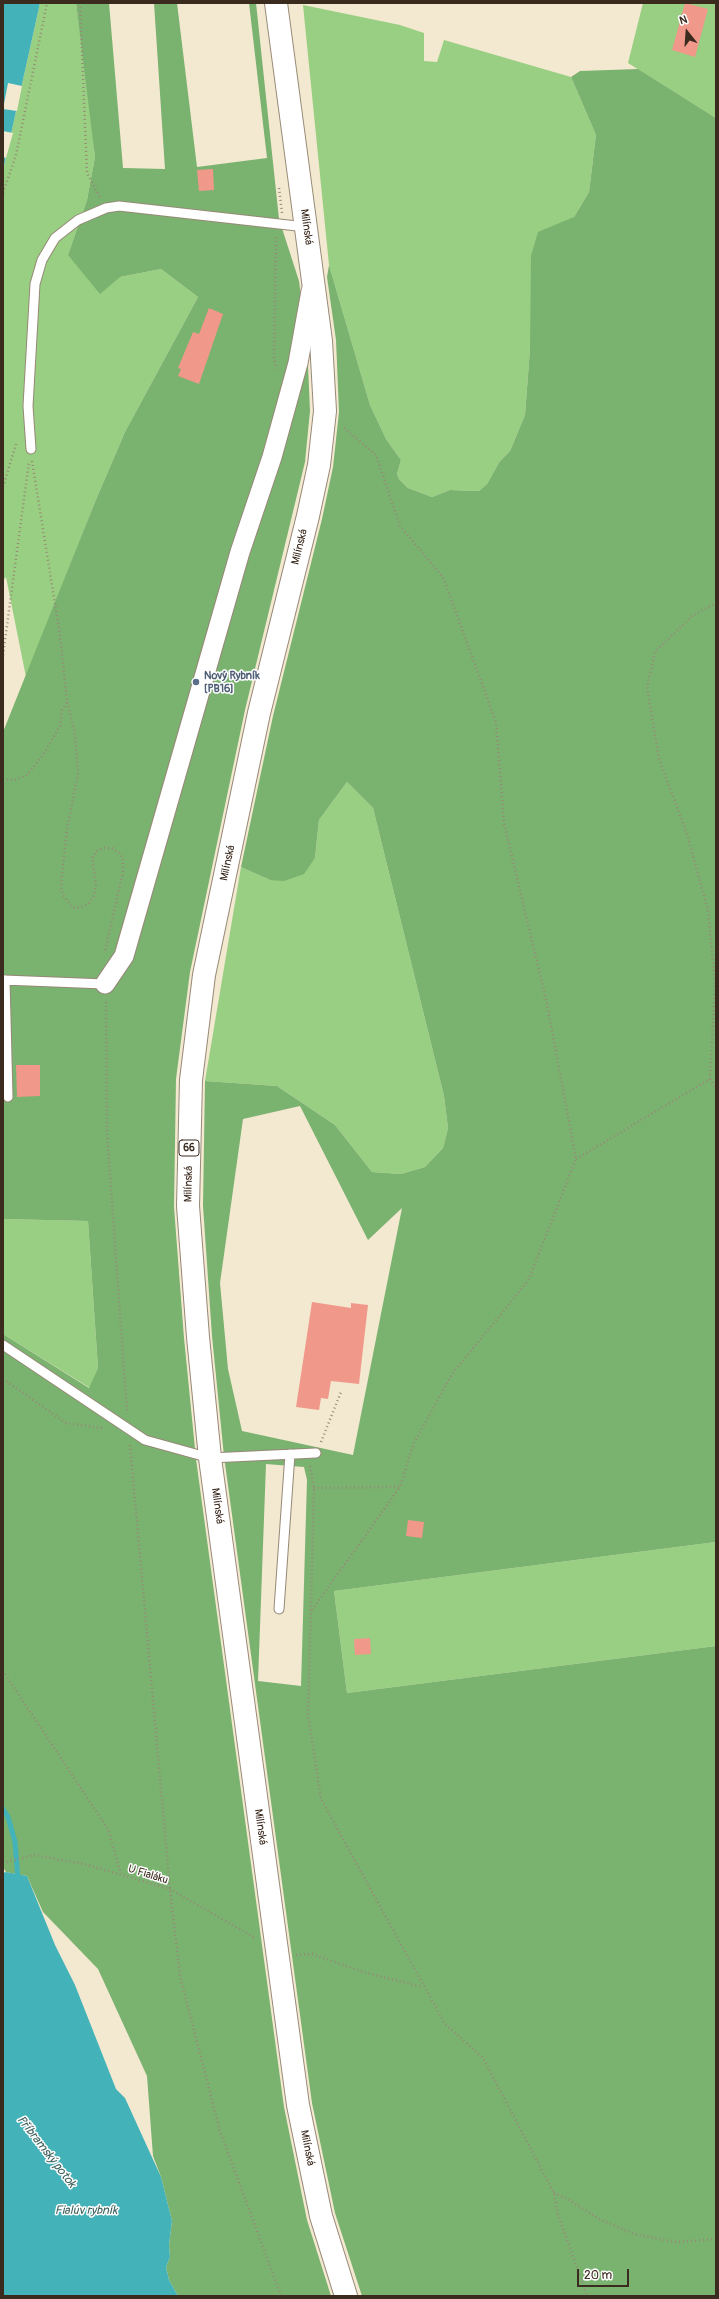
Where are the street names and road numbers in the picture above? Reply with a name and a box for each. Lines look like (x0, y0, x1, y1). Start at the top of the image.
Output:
street label: Milínská (297, 208, 315, 246)
street label: Milínská (289, 528, 311, 566)
street label: Milínská (218, 844, 238, 882)
road number: 66 (179, 1140, 199, 1156)
street label: Milínská (182, 1166, 196, 1202)
street label: Milínská (208, 1487, 226, 1525)
street label: Milínská (251, 1808, 269, 1846)
street label: U Fialáku (126, 1863, 170, 1887)
street label: Milínská (297, 2129, 317, 2167)

